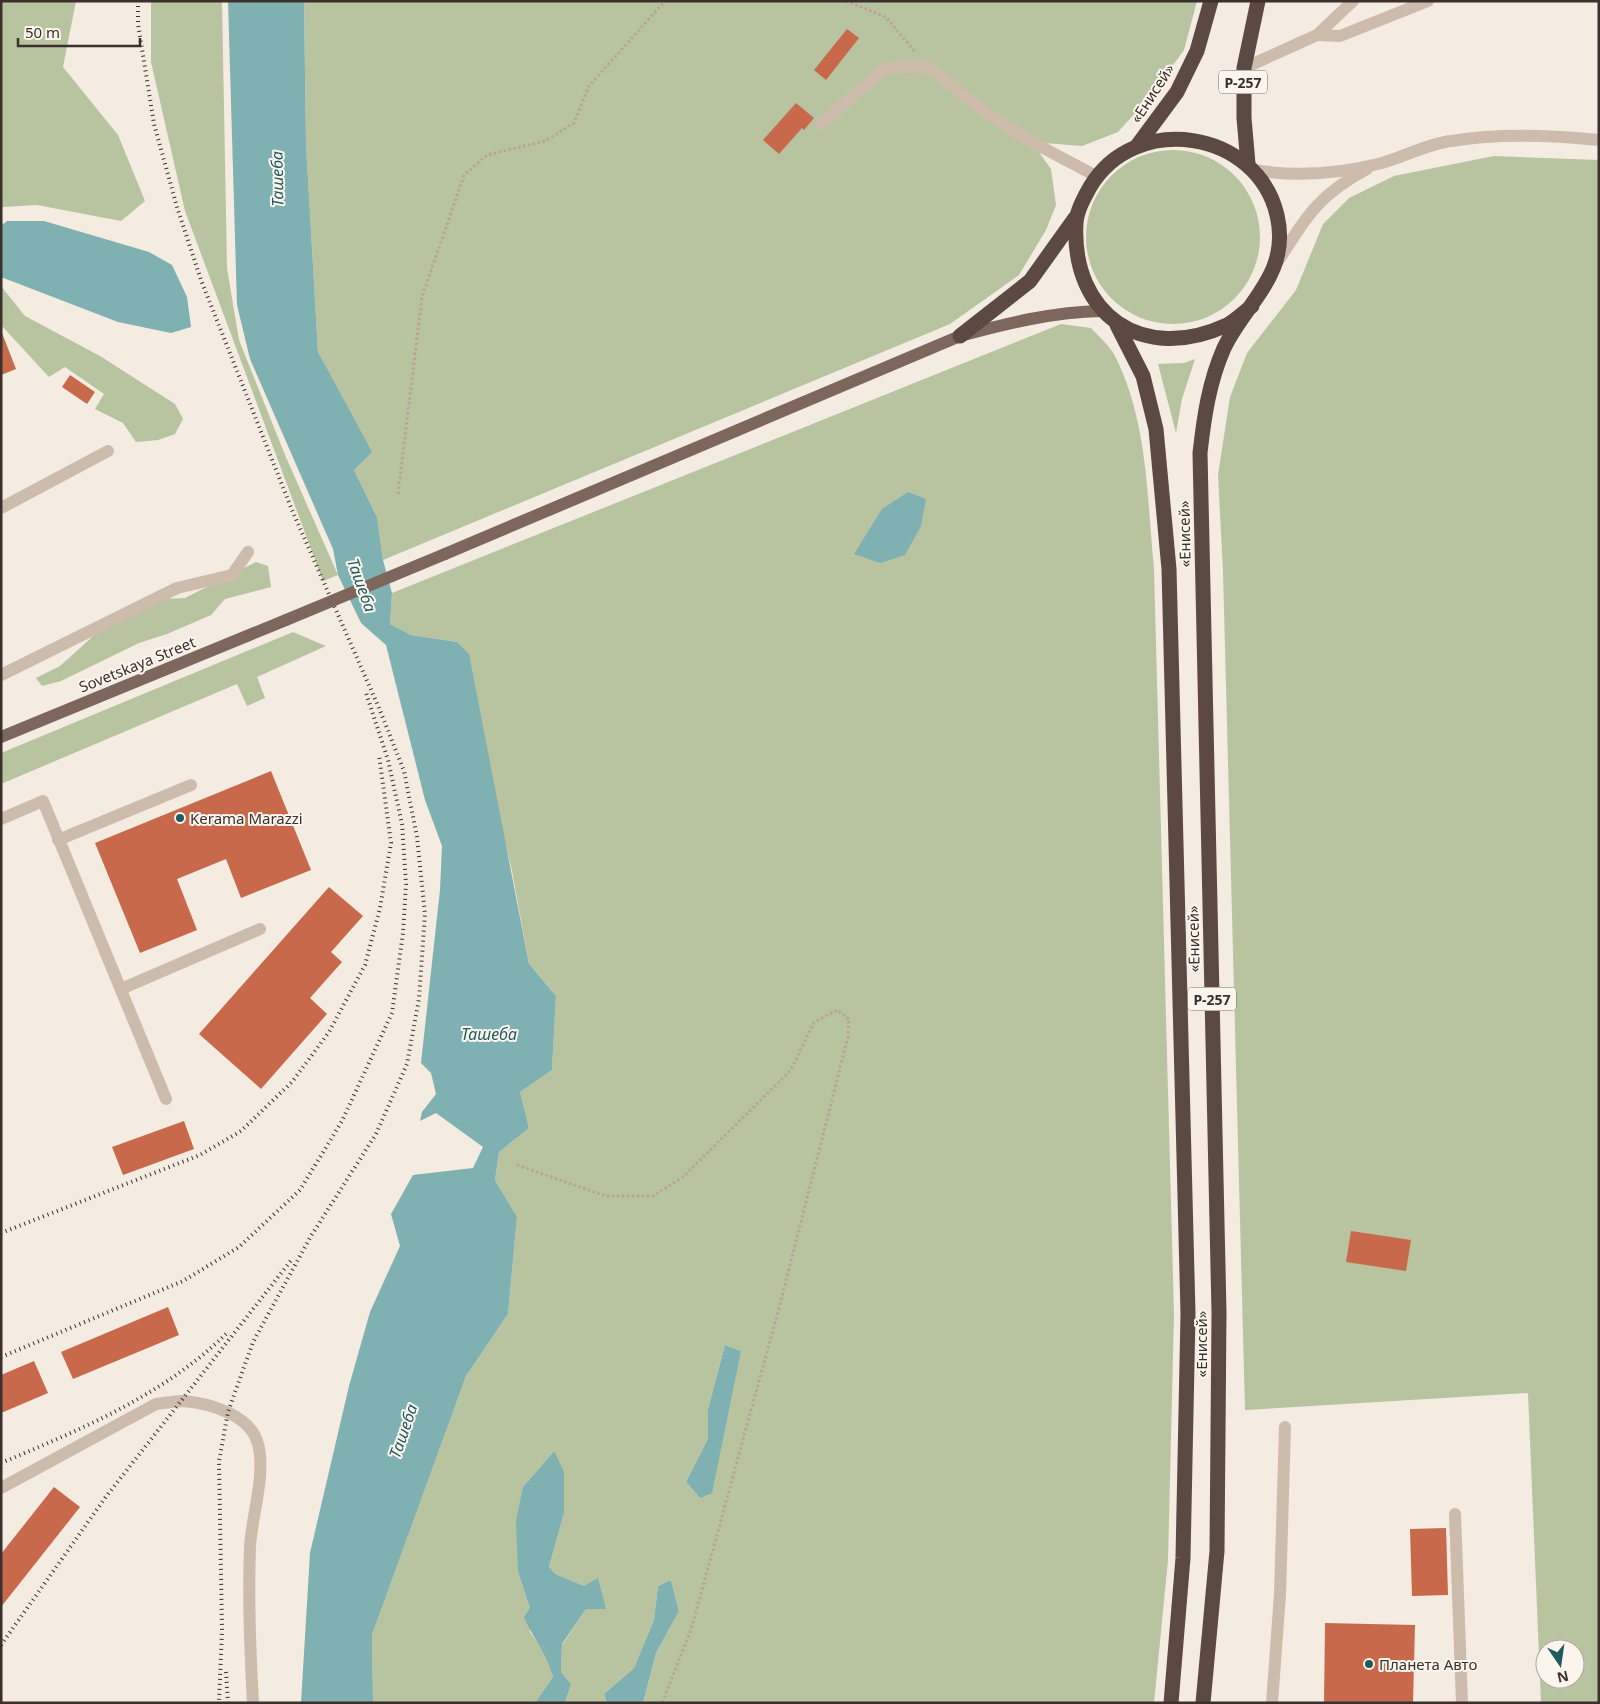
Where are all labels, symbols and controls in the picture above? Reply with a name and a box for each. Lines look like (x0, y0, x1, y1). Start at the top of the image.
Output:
scale bar (18, 15, 140, 47)
text: 50 m (25, 22, 60, 42)
street label: «Енисей» (1125, 59, 1179, 127)
road number: Р-257 (1219, 70, 1267, 94)
water label: Ташеба (266, 151, 288, 207)
street label: «Енисей» (1173, 500, 1195, 568)
water label: Ташеба (342, 555, 382, 615)
street label: Sovetskaya Street (76, 631, 199, 696)
place label: Kerama Marazzi (190, 808, 303, 828)
marker: Kerama Marazzi (174, 812, 186, 824)
street label: «Енисей» (1182, 905, 1204, 973)
road number: Р-257 (1188, 988, 1236, 1011)
water label: Ташеба (461, 1023, 517, 1045)
street label: «Енисей» (1191, 1310, 1211, 1377)
water label: Ташеба (383, 1401, 423, 1461)
north arrow (1535, 1639, 1585, 1689)
place label: Планета Авто (1379, 1654, 1477, 1674)
marker: Планета Авто (1363, 1658, 1375, 1670)
text: N (1555, 1667, 1571, 1688)

